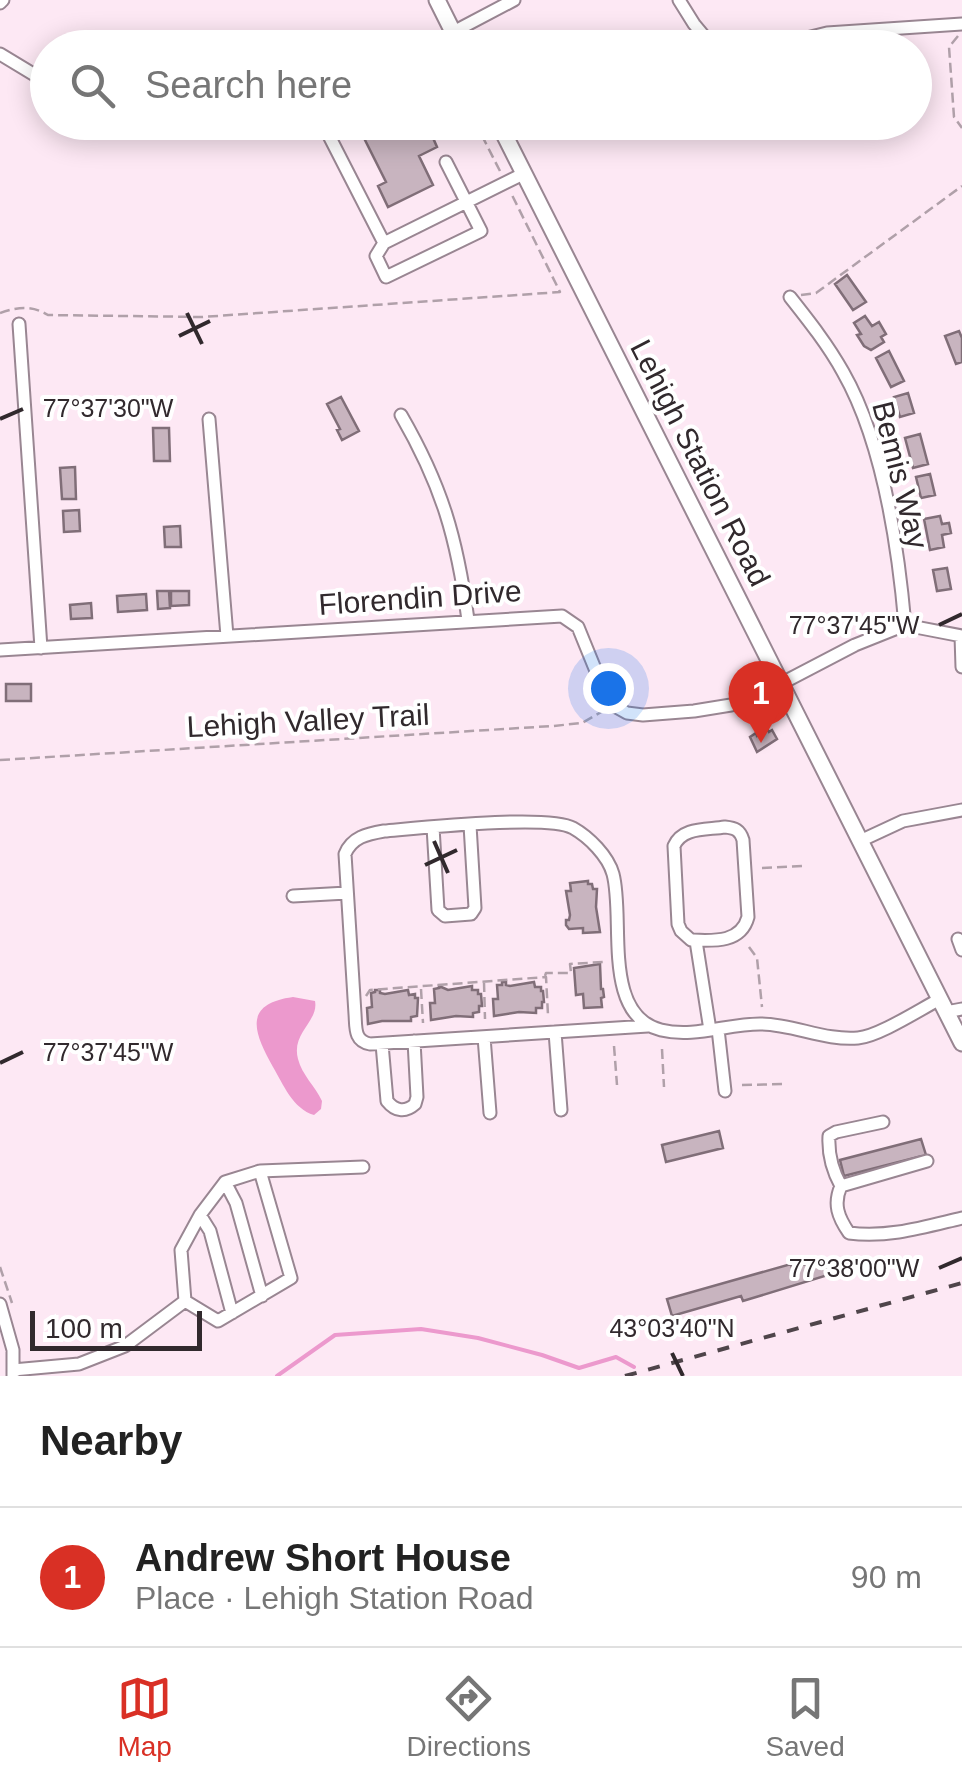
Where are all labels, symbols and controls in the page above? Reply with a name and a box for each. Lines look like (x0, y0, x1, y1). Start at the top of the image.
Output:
search box (30, 30, 932, 140)
icon: search (65, 58, 120, 113)
text: Search here (145, 64, 352, 106)
street label: Lehigh Station Road (624, 334, 777, 591)
text: 77°37'30"W (43, 394, 174, 422)
street label: Bemis Way (866, 398, 935, 552)
street label: Florendin Drive (317, 574, 523, 621)
text: 77°37'45"W (789, 611, 920, 639)
pin: 1 (728, 660, 794, 743)
your location (583, 663, 634, 714)
street label: Lehigh Valley Trail (186, 698, 430, 743)
text: 77°37'45"W (43, 1038, 174, 1066)
text: 77°38'00"W (789, 1254, 920, 1282)
scale bar (30, 1306, 202, 1350)
text: 100 m (45, 1313, 123, 1344)
text: 43°03'40"N (609, 1314, 735, 1342)
text: Nearby (40, 1417, 182, 1464)
text: Andrew Short House (135, 1537, 511, 1579)
text: 1 (64, 1559, 81, 1595)
text: 90 m (851, 1559, 922, 1595)
text: Place · Lehigh Station Road (135, 1580, 533, 1616)
tab: Map (117, 1671, 172, 1763)
tab: Directions (407, 1671, 531, 1763)
tab: Saved (765, 1671, 845, 1763)

